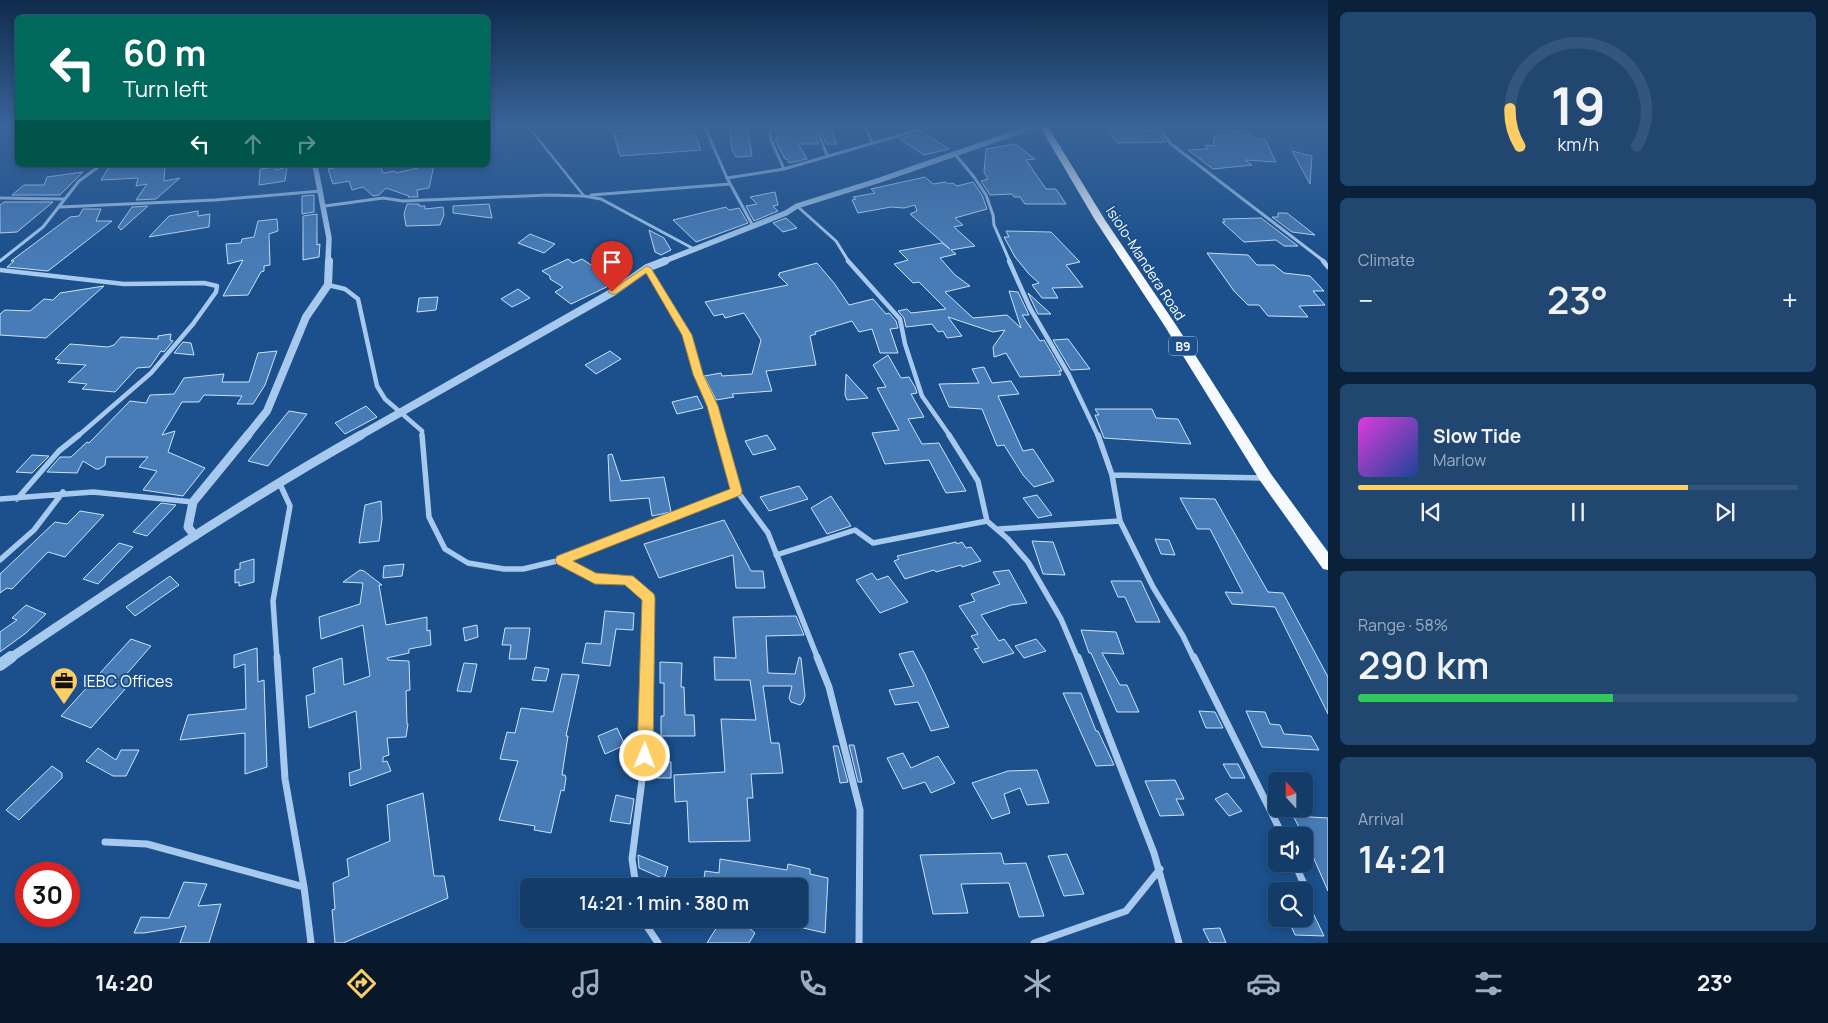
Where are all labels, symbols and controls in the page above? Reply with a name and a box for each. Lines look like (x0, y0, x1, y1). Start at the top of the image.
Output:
text: 60 m (123, 29, 206, 77)
icon: left (40, 35, 105, 100)
text: 19 (1550, 70, 1606, 141)
text: Turn left (123, 74, 208, 104)
icon: left (186, 130, 214, 158)
icon: ahead (239, 130, 267, 158)
icon: right (292, 130, 320, 158)
text: km/h (1557, 132, 1599, 156)
street label: Isiolo-Mandera Road (1102, 202, 1190, 324)
pin (591, 241, 633, 292)
icon: arrive (598, 248, 626, 276)
text: Climate (1358, 249, 1415, 271)
text: 23° (1547, 273, 1608, 325)
text: − (1358, 281, 1373, 319)
text: + (1782, 281, 1798, 319)
road number: B9 (1169, 336, 1197, 356)
text: Slow Tide (1433, 423, 1521, 449)
text: Marlow (1433, 449, 1486, 471)
icon: previous (1417, 498, 1445, 526)
icon: pause (1564, 498, 1592, 526)
icon: next (1711, 498, 1739, 526)
text: Range · 58% (1358, 614, 1448, 636)
text: 290 km (1358, 638, 1489, 690)
office icon: IEBC Offices (49, 666, 79, 705)
place label: IEBC Offices (83, 670, 173, 692)
position arrow (618, 729, 670, 781)
north arrow (1268, 772, 1312, 818)
map controls (1268, 772, 1313, 927)
text: Arrival (1358, 808, 1404, 830)
button: sound (1268, 827, 1313, 872)
text: 14:21 (1358, 832, 1448, 884)
speed limit sign: 30 (15, 862, 80, 927)
button: search (1268, 882, 1313, 927)
text: 14:21 · 1 min · 380 m (579, 890, 749, 916)
icon: directions (344, 966, 379, 1001)
icon: music (569, 966, 604, 1001)
icon: phone (795, 966, 830, 1001)
icon: climate (1020, 966, 1055, 1001)
icon: car (1246, 966, 1281, 1001)
icon: filters (1471, 966, 1506, 1001)
text: 14:20 (95, 968, 153, 998)
text: 23° (1697, 968, 1733, 998)

